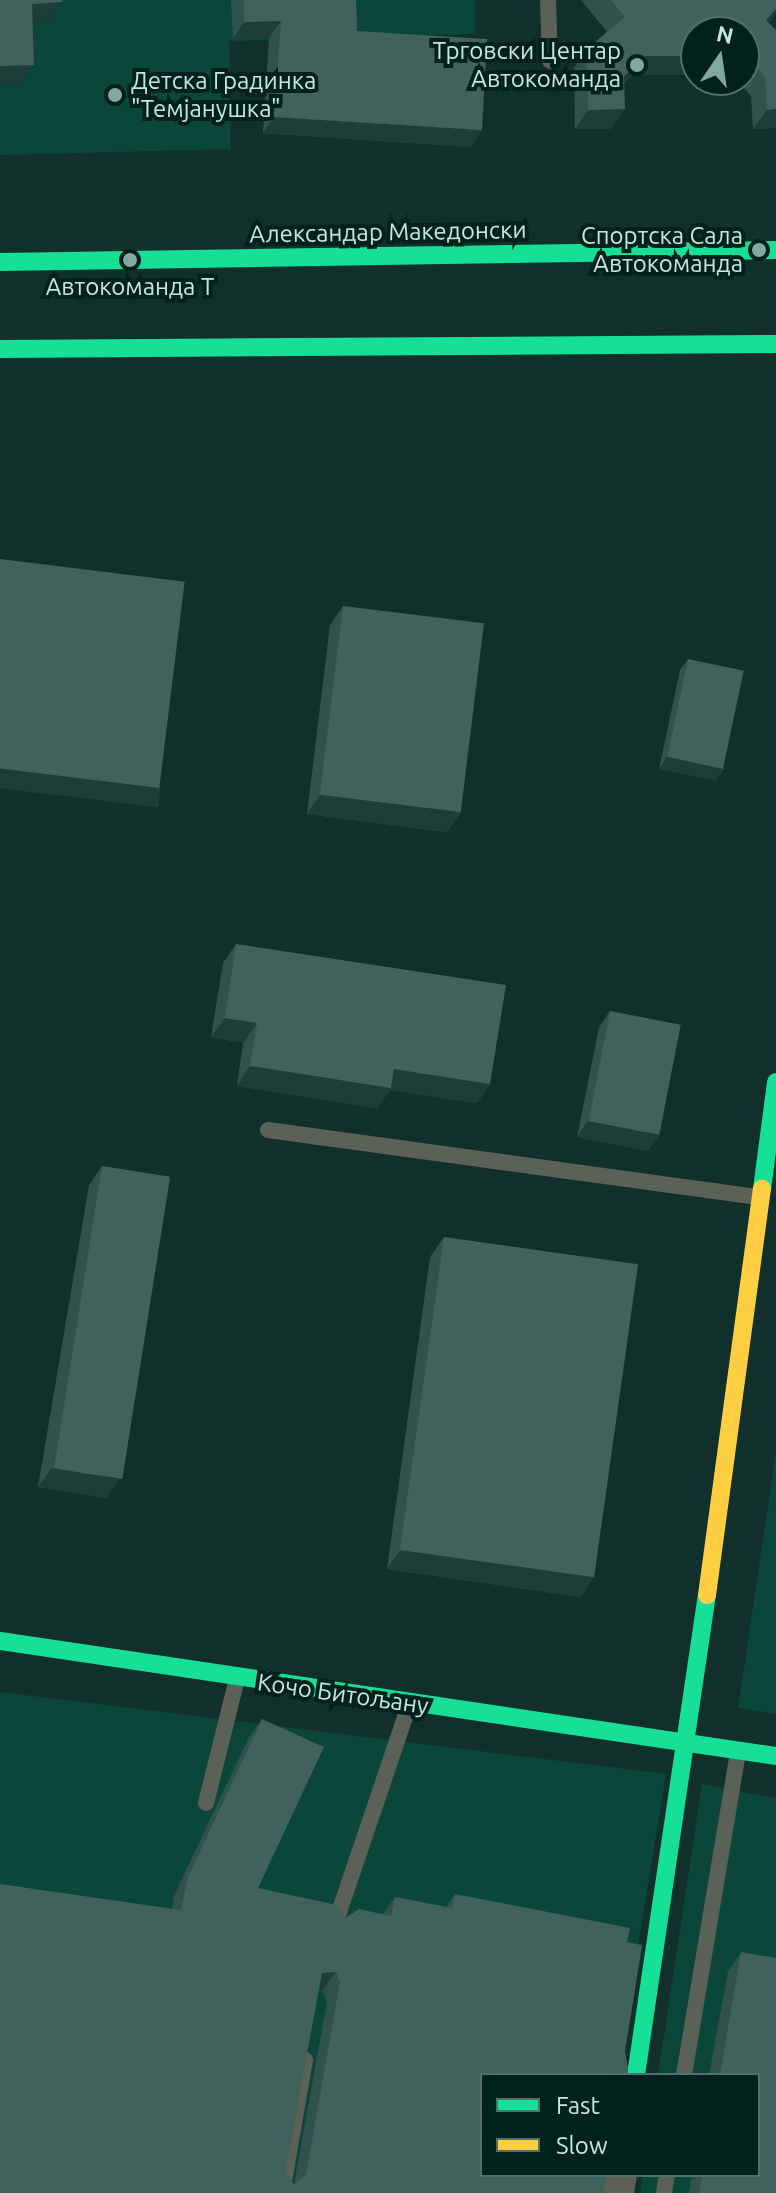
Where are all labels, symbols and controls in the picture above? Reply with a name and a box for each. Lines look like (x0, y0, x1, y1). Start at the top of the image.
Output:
north arrow (680, 16, 760, 96)
text: N (714, 20, 736, 48)
place label: Трговски Центар Автокоманда (433, 37, 621, 93)
marker: Трговски Центар Автокоманда (628, 56, 646, 74)
place label: Детска Градинка "Темјанушка" (131, 67, 316, 123)
marker: Детска Градинка "Темјанушка" (106, 86, 124, 104)
street label: Александар Македонски (249, 215, 527, 249)
place label: Спортска Сала Автокоманда (581, 222, 743, 278)
marker: Спортска Сала Автокоманда (750, 241, 768, 259)
marker: Автокоманда Т (121, 251, 139, 269)
place label: Автокоманда Т (46, 273, 214, 301)
street label: Кочо Битољану (256, 1668, 430, 1720)
legend (480, 2073, 760, 2177)
text: Fast (556, 2092, 600, 2119)
text: Slow (556, 2132, 608, 2159)

